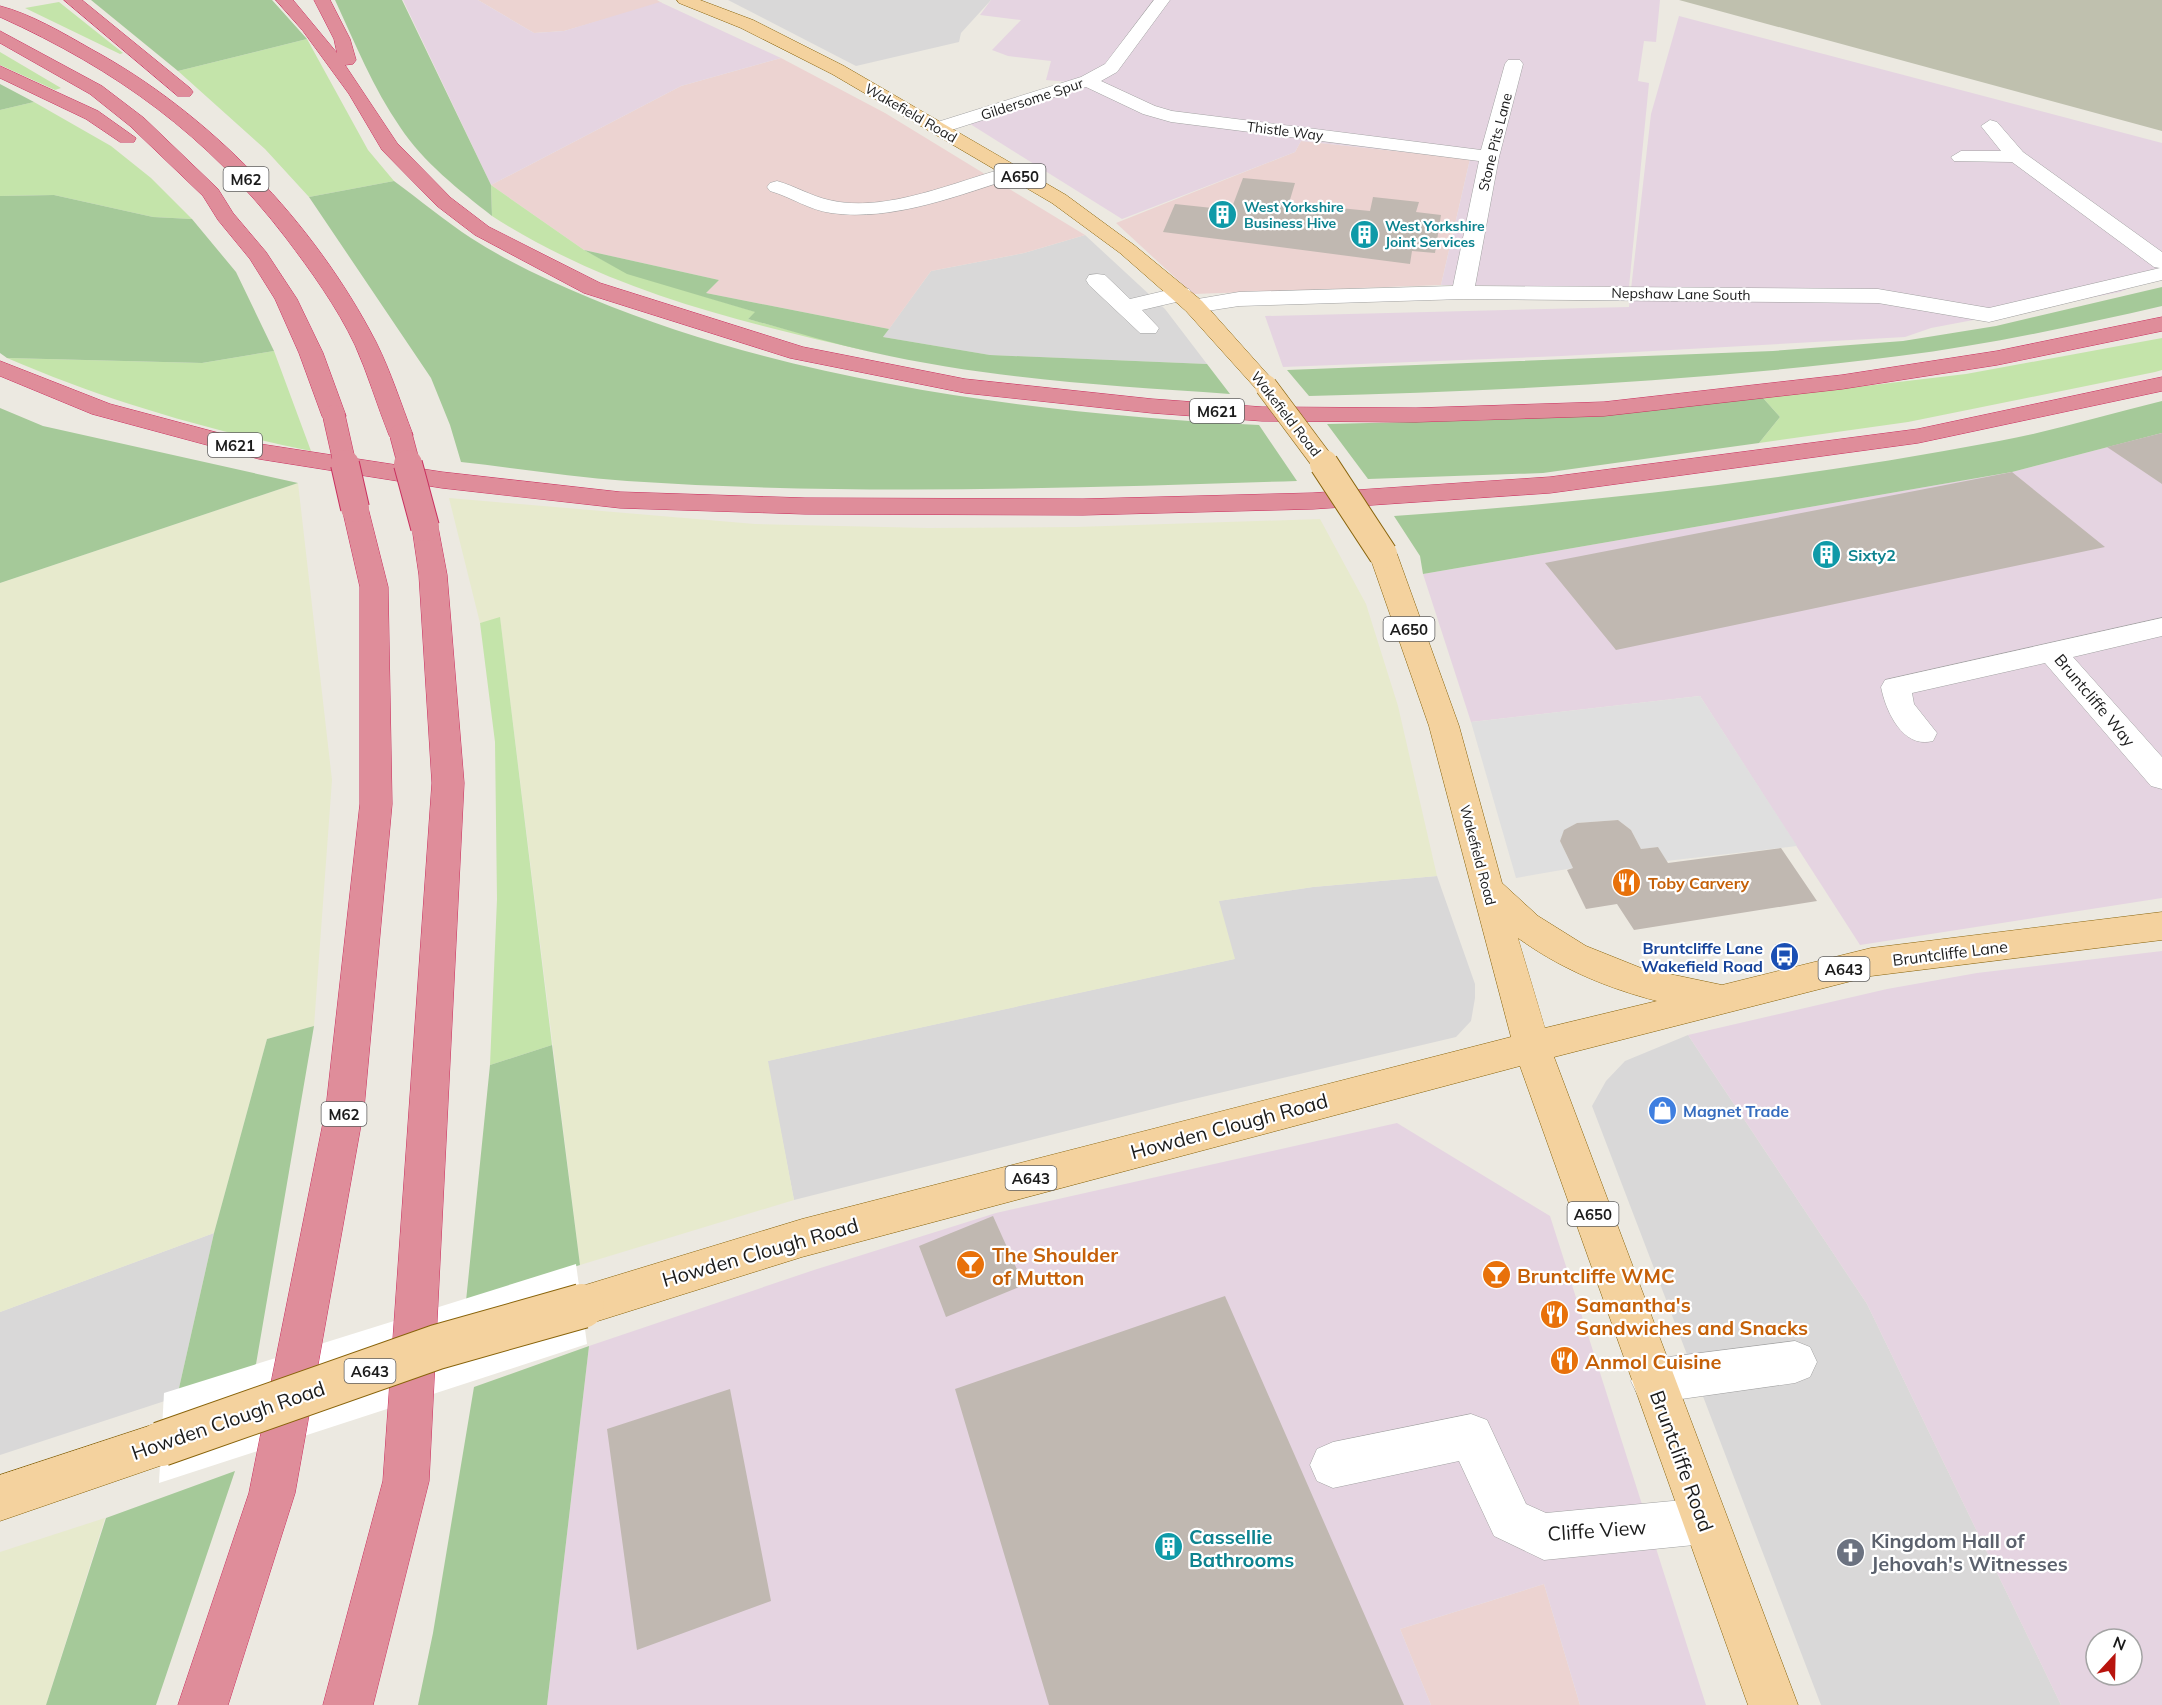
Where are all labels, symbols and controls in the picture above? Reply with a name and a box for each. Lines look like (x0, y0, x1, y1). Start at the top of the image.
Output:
street label: Gildersome Spur (978, 74, 1086, 124)
street label: Wakefield Road (862, 79, 960, 147)
street label: Stone Pits Lane (1474, 91, 1516, 193)
street label: Thistle Way (1246, 117, 1325, 145)
road number: A650 (994, 164, 1046, 188)
road number: M62 (224, 167, 268, 191)
place label: West Yorkshire Business Hive (1244, 198, 1344, 232)
building icon: West Yorkshire Business Hive (1207, 199, 1239, 231)
place label: West Yorkshire Joint Services (1385, 217, 1485, 251)
building icon: West Yorkshire Joint Services (1348, 218, 1380, 250)
street label: Nepshaw Lane South (1611, 284, 1751, 304)
street label: Wakefield Road (1247, 368, 1325, 460)
road number: M621 (1190, 399, 1244, 423)
road number: M621 (208, 433, 262, 457)
building icon: Sixty2 (1811, 539, 1843, 571)
place label: Sixty2 (1848, 545, 1896, 565)
road number: A650 (1384, 617, 1434, 641)
street label: Bruntcliffe Way (2051, 650, 2140, 751)
street label: Wakefield Road (1456, 803, 1500, 907)
restaurant icon: Toby Carvery (1611, 867, 1643, 899)
place label: Toby Carvery (1648, 873, 1749, 893)
street label: Bruntcliffe Lane (1891, 936, 2009, 970)
place label: Bruntcliffe Lane Wakefield Road (1641, 938, 1763, 976)
bus stop icon: Bruntcliffe Lane Wakefield Road (1768, 941, 1800, 973)
road number: A643 (1818, 957, 1870, 981)
street label: Howden Clough Road (1128, 1088, 1330, 1164)
shop icon: Magnet Trade (1646, 1095, 1678, 1127)
place label: Magnet Trade (1683, 1101, 1789, 1121)
road number: M62 (322, 1102, 366, 1126)
road number: A643 (1006, 1166, 1056, 1190)
road number: A650 (1568, 1202, 1618, 1226)
street label: Howden Clough Road (659, 1212, 861, 1292)
place label: The Shoulder of Mutton (992, 1242, 1118, 1290)
bar icon: The Shoulder of Mutton (955, 1249, 987, 1281)
bar icon: Bruntcliffe WMC (1480, 1259, 1512, 1291)
place label: Bruntcliffe WMC (1517, 1263, 1675, 1288)
place label: Samantha's Sandwiches and Snacks (1576, 1292, 1808, 1340)
restaurant icon: Samantha's Sandwiches and Snacks (1539, 1299, 1571, 1331)
restaurant icon: Anmol Cuisine (1548, 1345, 1580, 1377)
place label: Anmol Cuisine (1585, 1349, 1721, 1374)
road number: A643 (344, 1359, 395, 1383)
street label: Howden Clough Road (128, 1375, 328, 1465)
street label: Bruntcliffe Road (1645, 1387, 1719, 1535)
street label: Cliffe View (1547, 1514, 1647, 1546)
place label: Cassellie Bathrooms (1189, 1524, 1294, 1572)
place label: Kingdom Hall of Jehovah's Witnesses (1871, 1528, 2068, 1576)
building icon: Cassellie Bathrooms (1152, 1531, 1184, 1563)
church icon: Kingdom Hall of Jehovah's Witnesses (1834, 1536, 1866, 1568)
north arrow (2084, 1627, 2144, 1687)
text: N (2110, 1632, 2129, 1655)

